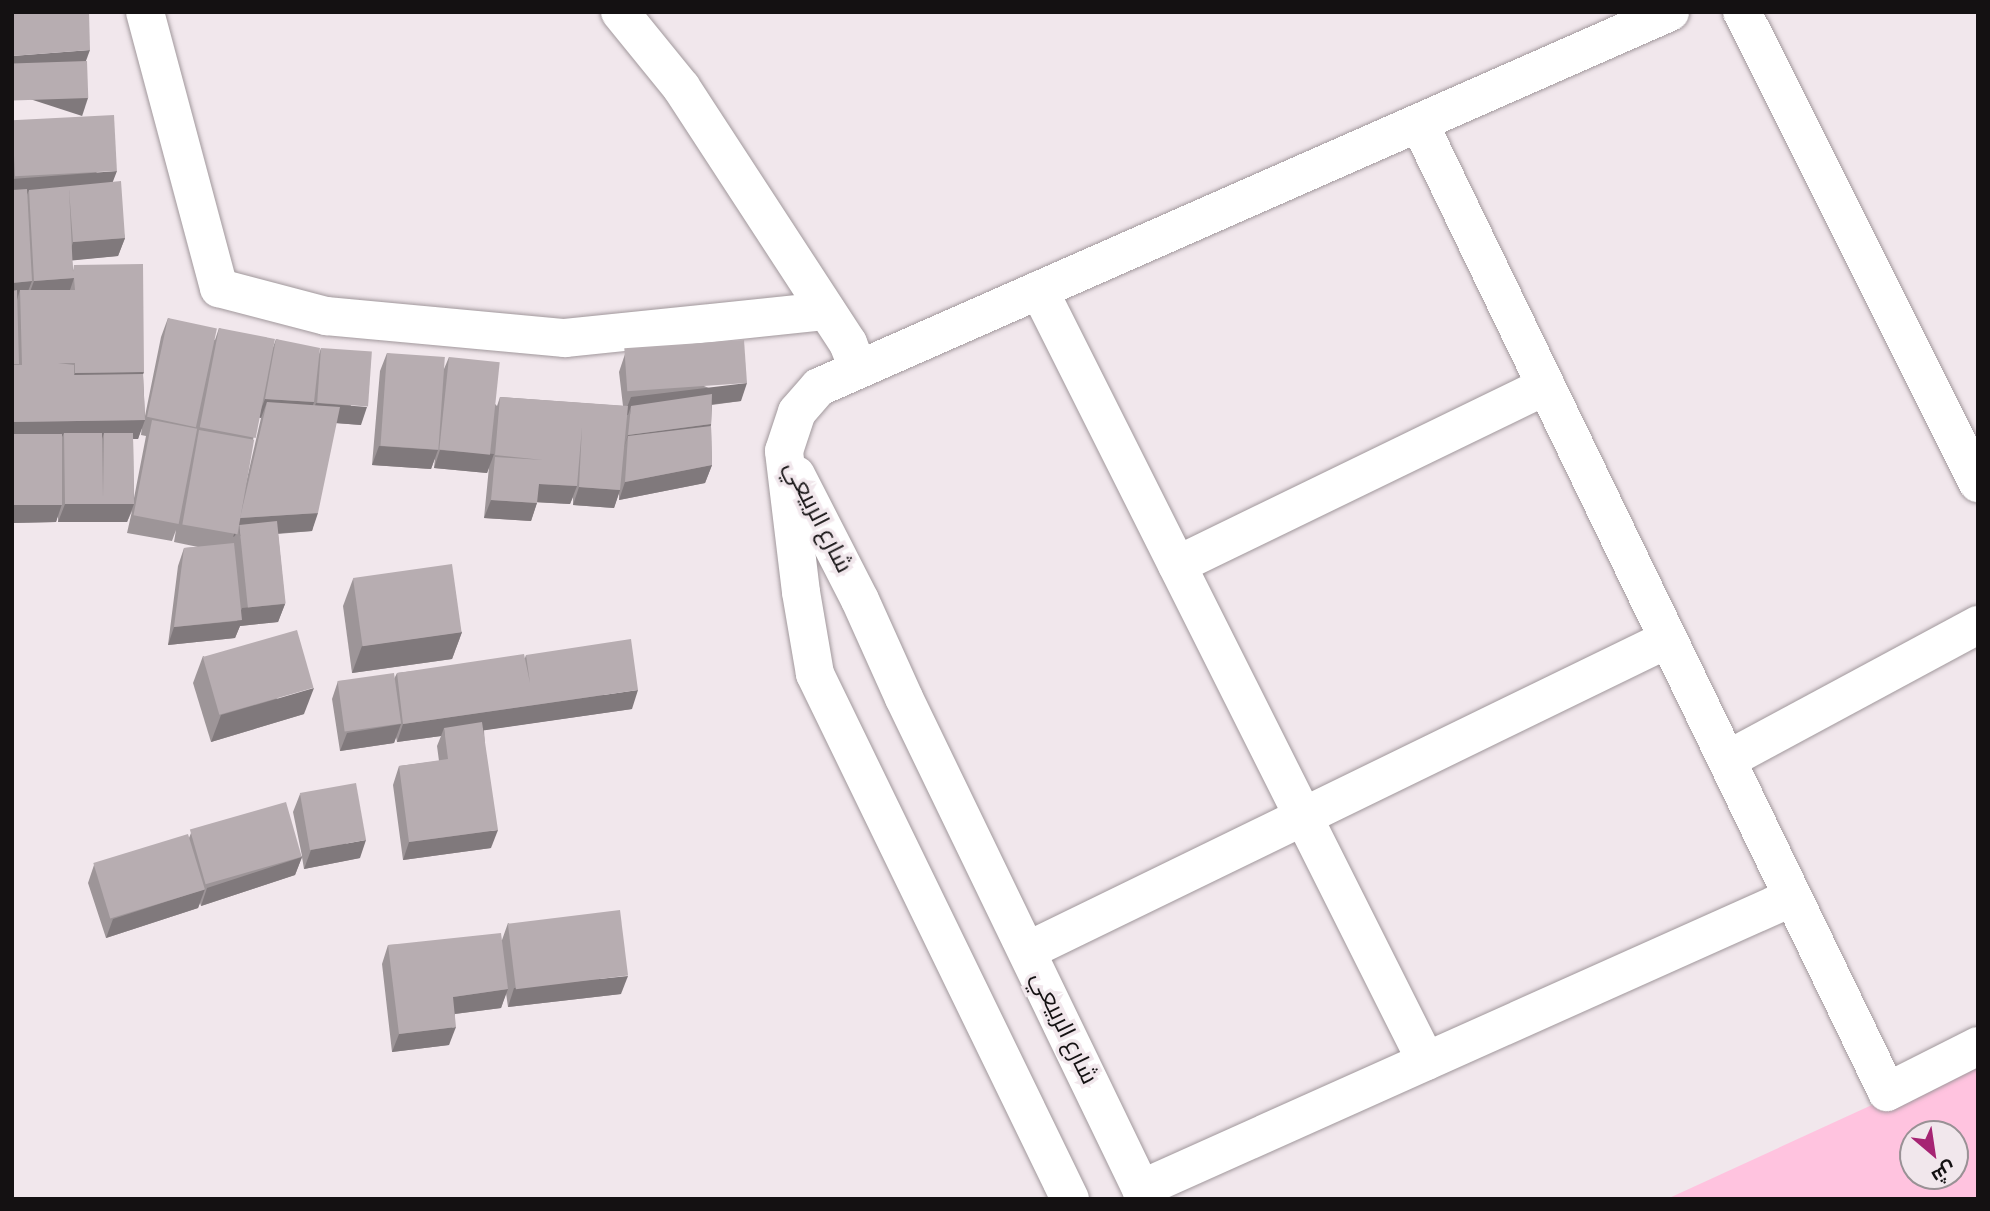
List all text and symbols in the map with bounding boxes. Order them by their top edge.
street label: شارع الربيعي [778,456,858,578]
street label: شارع الربيعي [1024,967,1104,1089]
north arrow [1899,1120,1969,1190]
text: ش [1926,1154,1961,1190]

